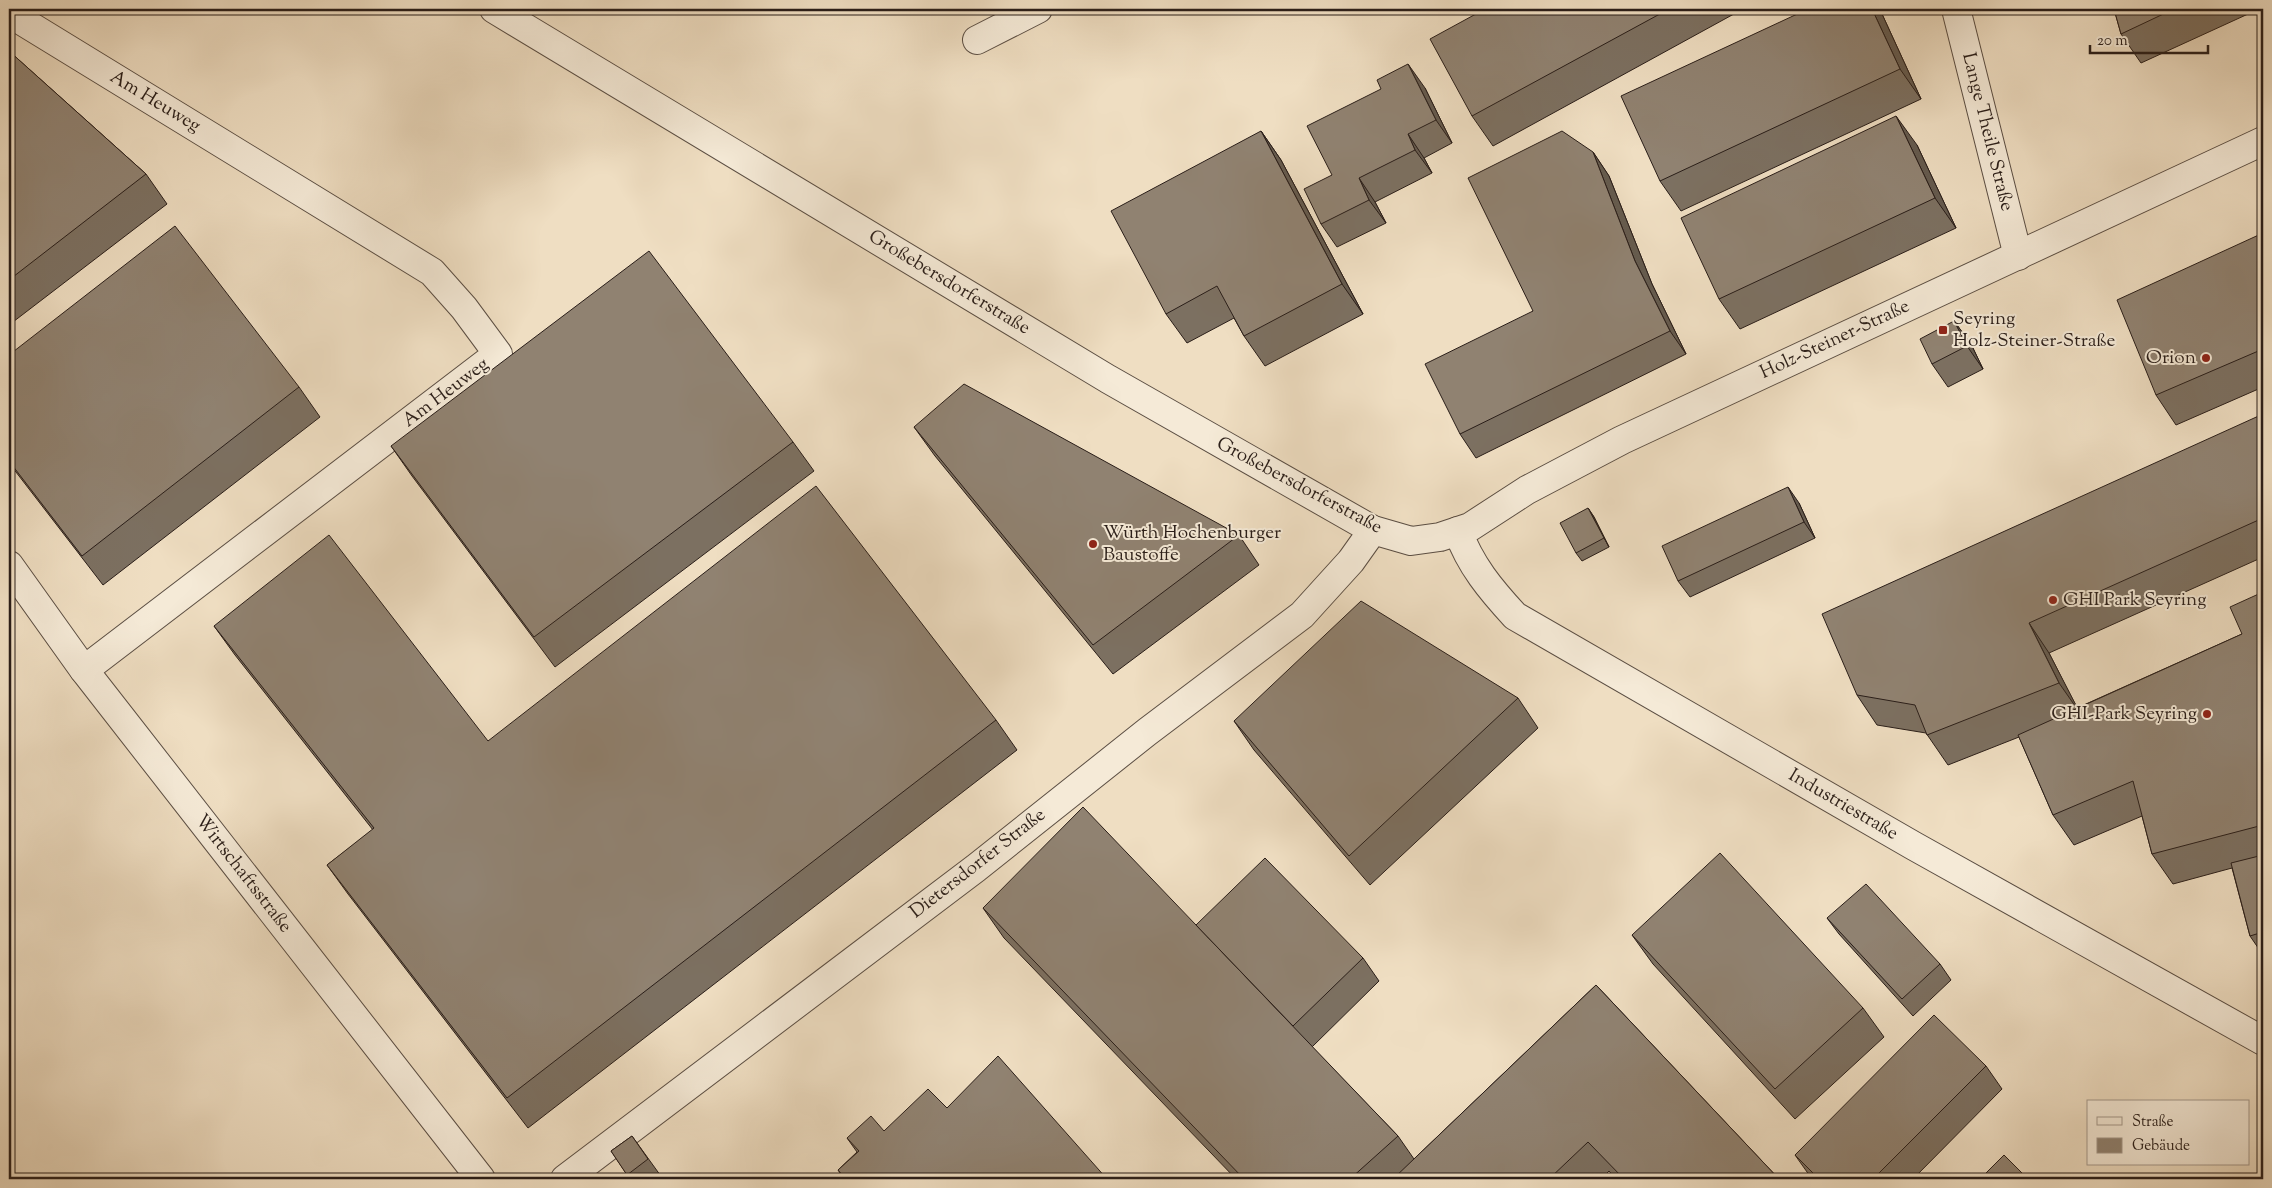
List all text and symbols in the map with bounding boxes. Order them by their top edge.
scale bar [2090,22,2207,54]
text: 20 m [2097,31,2128,52]
street label: Lange Theile Straße [1954,50,2020,214]
street label: Am Heuweg [104,64,206,140]
street label: Großebersdorferstraße [863,224,1035,342]
street label: Holz-Steiner-Straße [1756,293,1914,387]
place label: Seyring Holz-Steiner-Straße [1953,306,2116,355]
marker: Seyring Holz-Steiner-Straße [1937,324,1949,336]
place label: Orion [2146,345,2196,372]
street label: Am Heuweg [397,352,495,434]
marker: Orion [2200,352,2212,364]
street label: Großebersdorferstraße [1211,431,1387,541]
place label: Würth Hochenburger Baustoffe [1103,520,1281,569]
marker: Würth Hochenburger Baustoffe [1087,538,1099,550]
place label: GHI Park Seyring [2063,587,2206,614]
marker: GHI Park Seyring [2047,594,2059,606]
place label: GHI-Park Seyring [2051,701,2197,728]
marker: GHI-Park Seyring [2201,708,2213,720]
street label: Industriestraße [1783,763,1903,847]
street label: Dietersdorfer Straße [904,802,1052,926]
street label: Wirtschaftsstraße [188,809,298,939]
legend [2087,1100,2250,1166]
text: Straße [2132,1112,2174,1133]
text: Gebäude [2132,1136,2190,1157]

